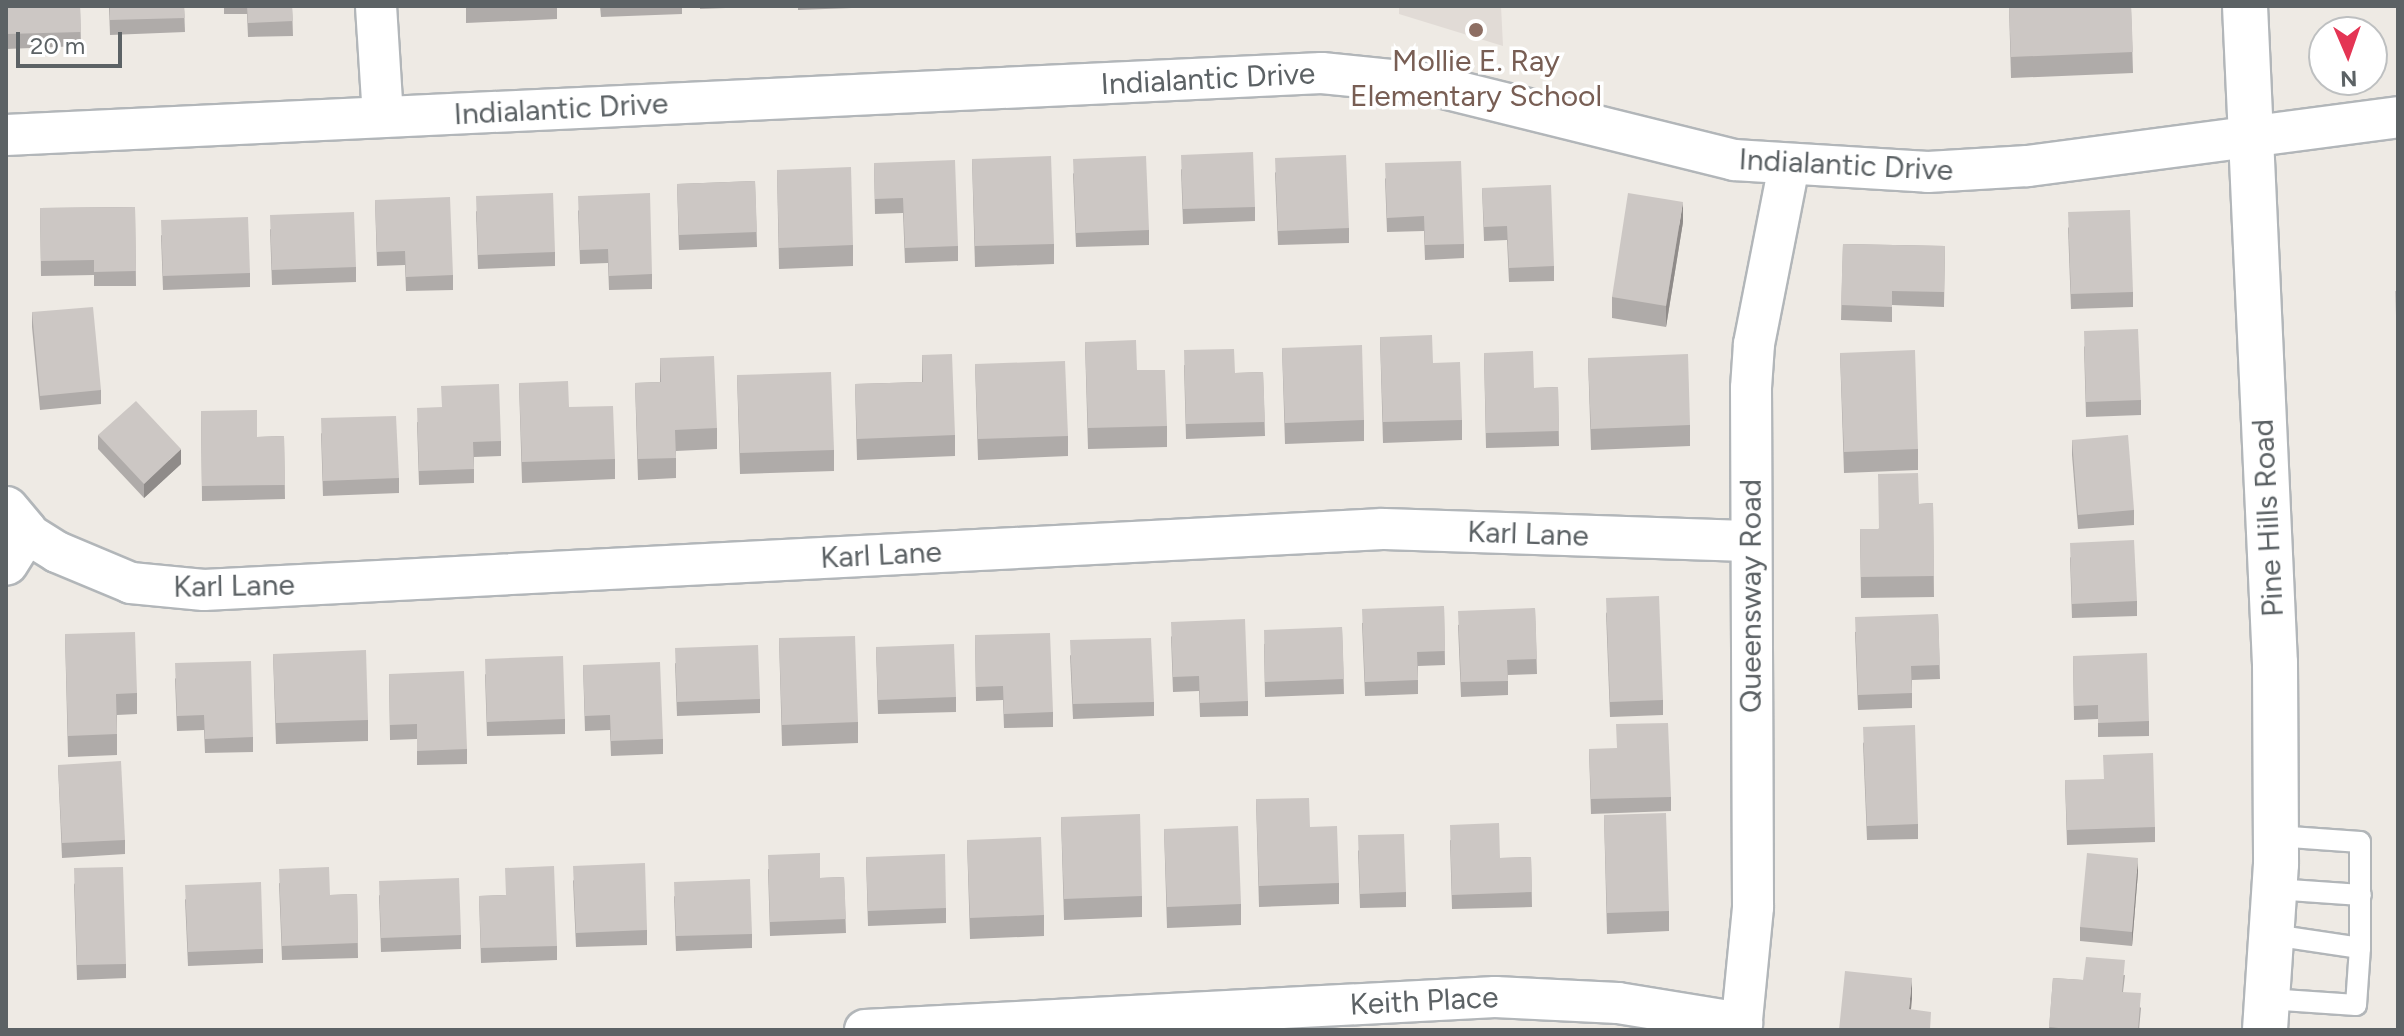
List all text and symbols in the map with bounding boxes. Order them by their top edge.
scale bar [20,16,126,66]
north arrow [2308,16,2388,96]
marker: Mollie E. Ray Elementary School [1467,21,1485,39]
text: 20 m [30,31,85,60]
place label: Mollie E. Ray Elementary School [1350,43,1602,114]
street label: Indialantic Drive [1100,55,1316,103]
text: N [2340,65,2358,92]
street label: Indialantic Drive [453,85,669,133]
street label: Indialantic Drive [1738,141,1954,189]
street label: Pine Hills Road [2245,418,2291,618]
street label: Queensway Road [1733,479,1769,713]
street label: Karl Lane [1467,514,1589,554]
street label: Karl Lane [819,534,943,576]
street label: Karl Lane [173,567,295,605]
street label: Keith Place [1349,979,1499,1023]

